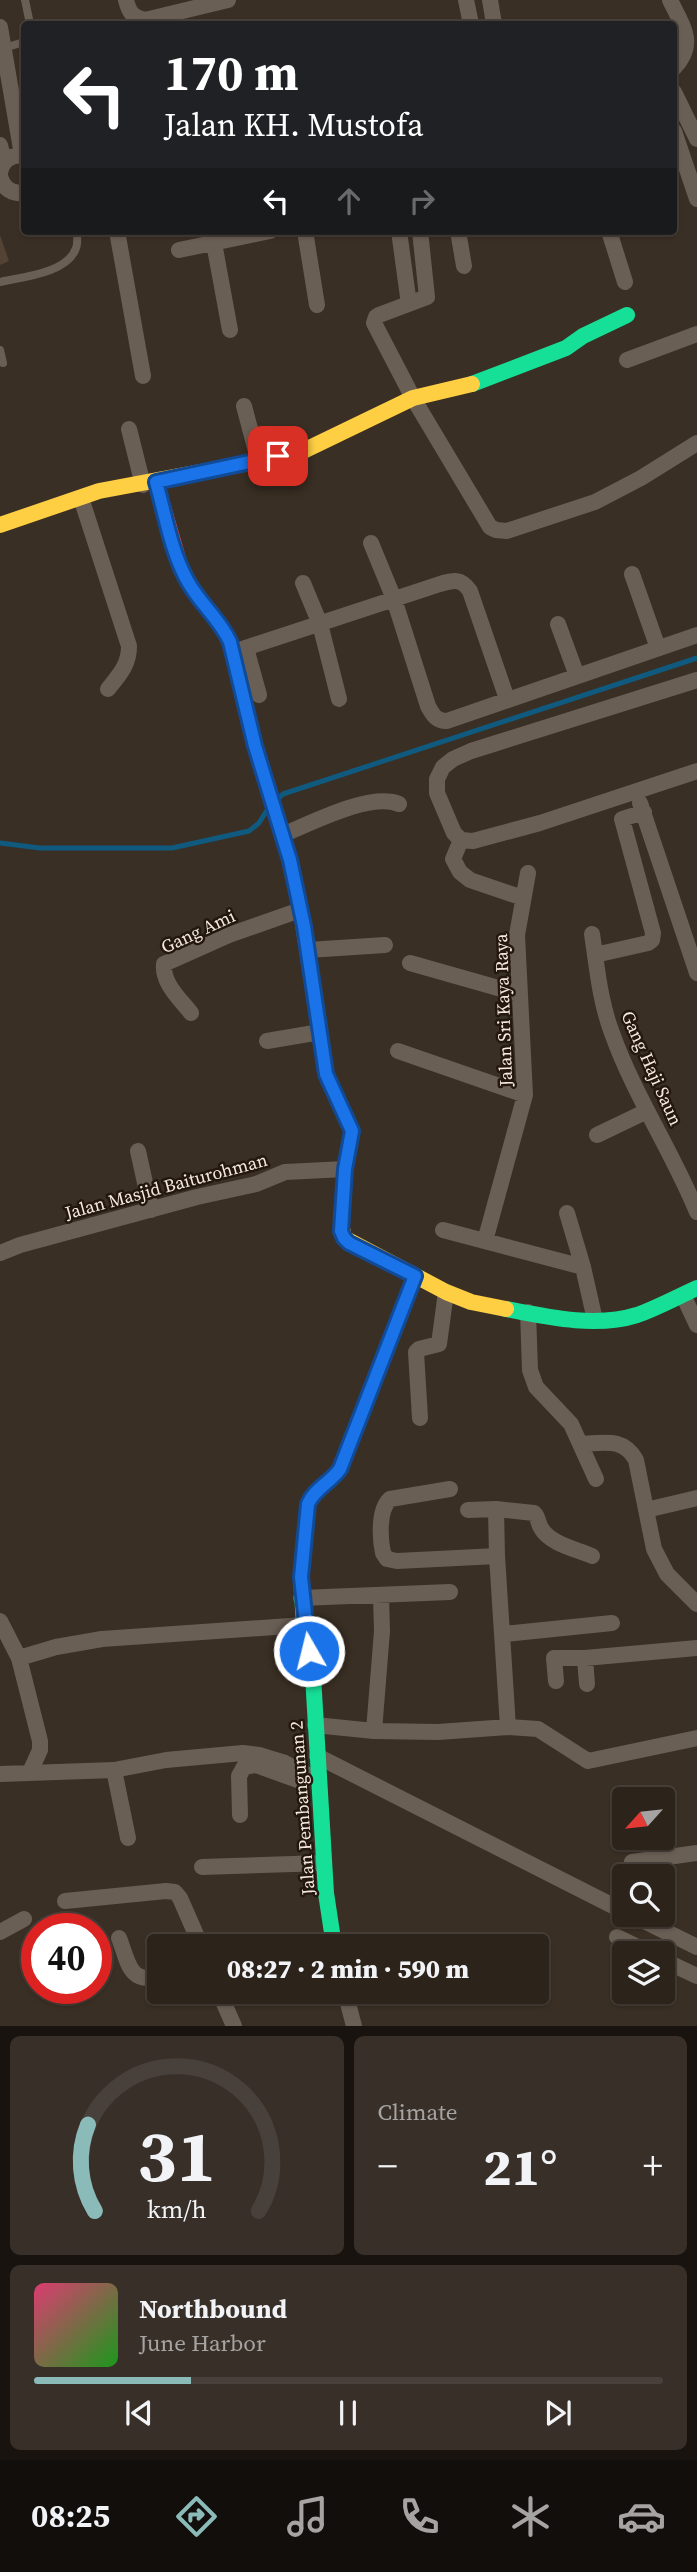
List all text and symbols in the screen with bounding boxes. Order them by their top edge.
text: 170 m [164,39,299,106]
icon: left [49,49,140,140]
text: Jalan KH. Mustofa [164,103,424,147]
icon: left [257,182,295,220]
icon: ahead [330,182,368,220]
icon: right [403,182,441,220]
pin [248,426,308,486]
icon: arrive [259,437,297,475]
street label: Gang Ami [157,903,239,959]
street label: Jalan Sri Kaya Raya [488,932,518,1088]
street label: Gang Haji Saun [616,1007,688,1129]
street label: Jalan Masjid Baiturohman [61,1147,270,1225]
position arrow [272,1614,346,1688]
street label: Jalan Pembangunan 2 [283,1720,321,1897]
north arrow [612,1787,676,1850]
map controls [612,1787,675,2004]
button: search [612,1864,675,1927]
speed limit sign: 40 [21,1913,112,2004]
button: layers [612,1941,675,2004]
text: 08:27 · 2 min · 590 m [227,1951,469,1987]
text: Climate [378,2096,457,2128]
text: 31 [137,2107,216,2206]
text: 21° [483,2131,557,2202]
text: − [378,2140,398,2192]
text: + [643,2140,663,2192]
text: km/h [147,2192,207,2226]
text: Northbound [139,2291,287,2327]
text: June Harbor [139,2327,266,2359]
icon: previous [120,2394,158,2432]
icon: pause [329,2394,367,2432]
icon: next [539,2394,577,2432]
icon: directions [172,2492,221,2541]
icon: music [283,2492,332,2541]
icon: phone [395,2492,444,2541]
icon: climate [506,2492,555,2541]
icon: car [617,2492,666,2541]
text: 08:25 [31,2494,110,2538]

